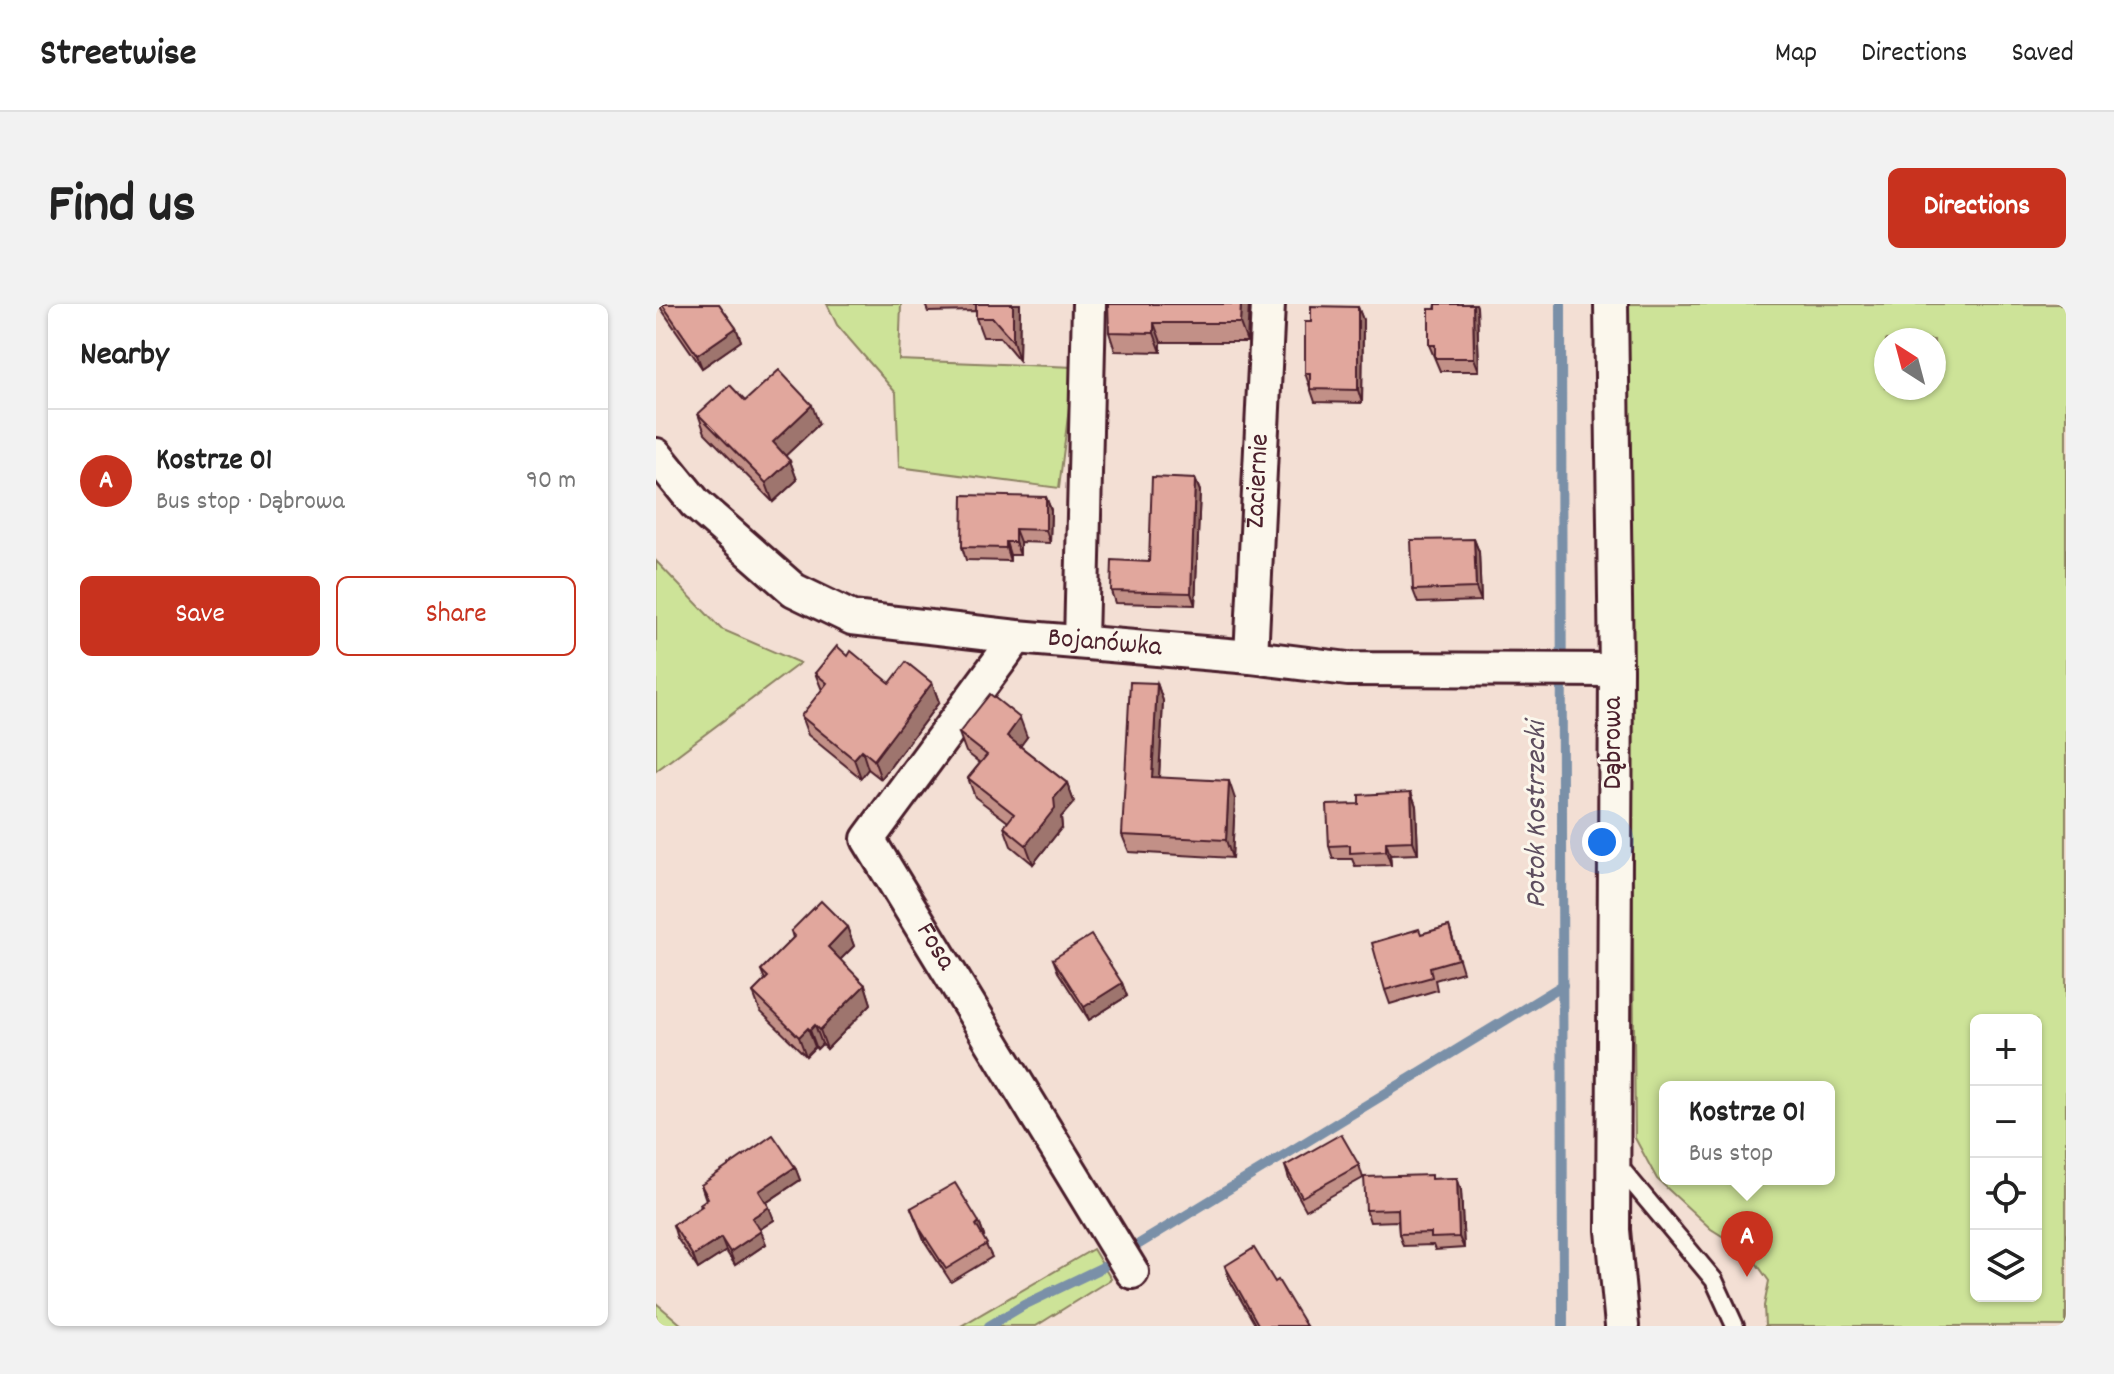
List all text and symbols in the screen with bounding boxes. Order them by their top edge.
text: Streetwise [40,28,197,83]
text: Map [1775,35,1817,75]
text: Directions [1861,35,1967,75]
text: Saved [2011,35,2074,75]
text: Find us [48,168,196,248]
button: Directions [1888,168,2066,248]
north arrow [1874,328,1946,400]
text: Nearby [80,332,169,381]
street label: Zaciernie [1237,433,1282,530]
text: Kostrze 01 [156,441,272,484]
text: A [99,463,113,500]
text: 90 m [526,463,576,500]
text: Bus stop · Dąbrowa [156,484,345,521]
button: Save [80,576,320,656]
button: Share [336,576,576,656]
street label: Bojanówka [1046,620,1164,669]
street label: Dąbrowa [1595,696,1635,790]
water label: Potok Kostrzecki [1517,717,1560,909]
your location [1582,822,1622,862]
street label: Fosa [904,916,965,980]
map controls [1970,1014,2042,1302]
button: + [1970,1014,2042,1086]
popup [1659,1081,1835,1185]
button: − [1970,1086,2042,1158]
text: Kostrze 01 [1689,1093,1805,1136]
text: Bus stop [1689,1136,1773,1173]
button: locate [1970,1158,2042,1230]
pin: A [1721,1211,1773,1277]
button: layers [1970,1230,2042,1302]

